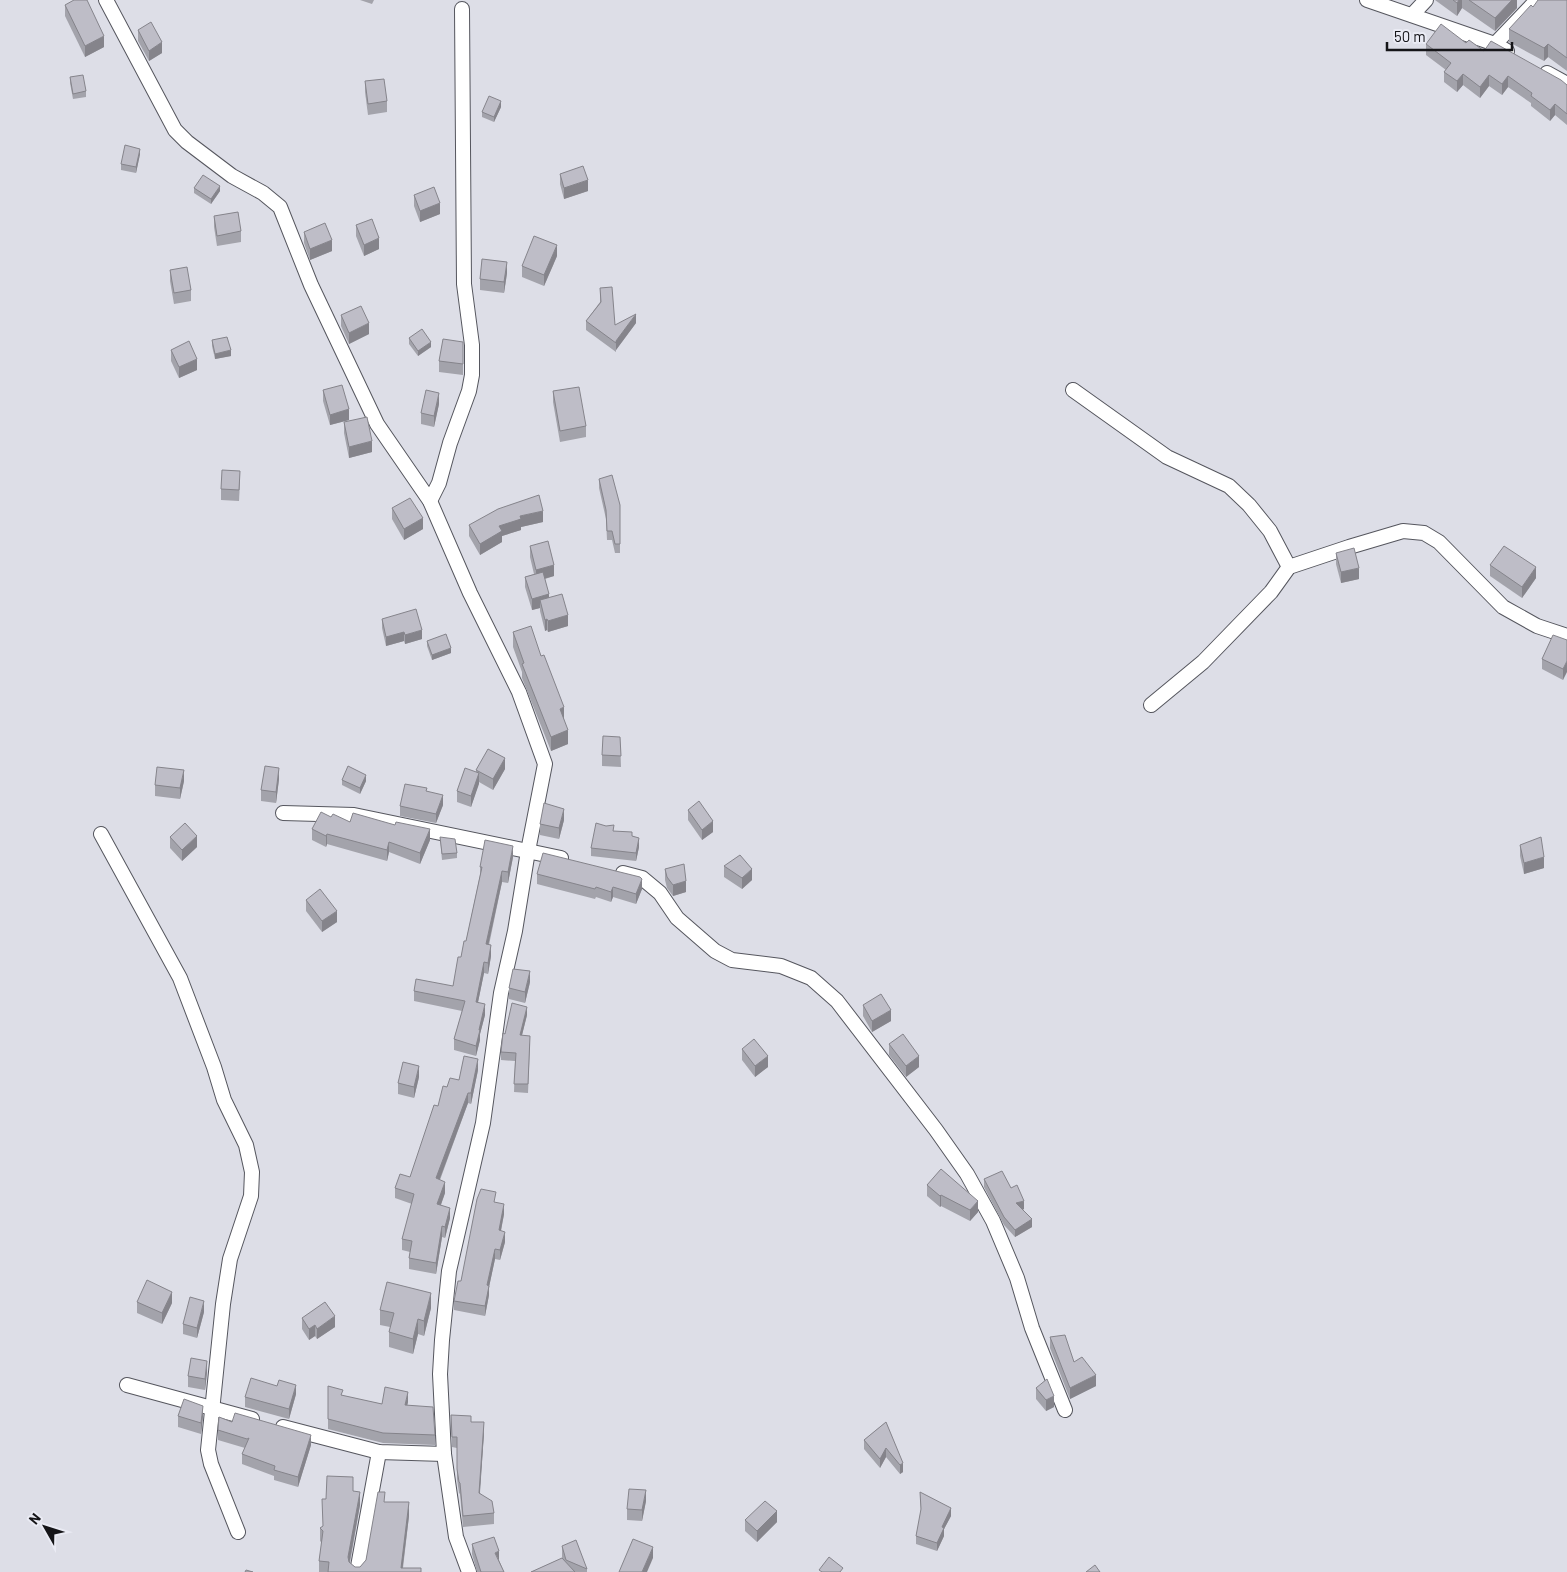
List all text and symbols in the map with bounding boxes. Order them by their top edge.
scale bar [1387,20,1512,52]
text: 50 m [1394,27,1426,45]
north arrow [20,1502,70,1552]
text: N [25,1510,44,1527]

